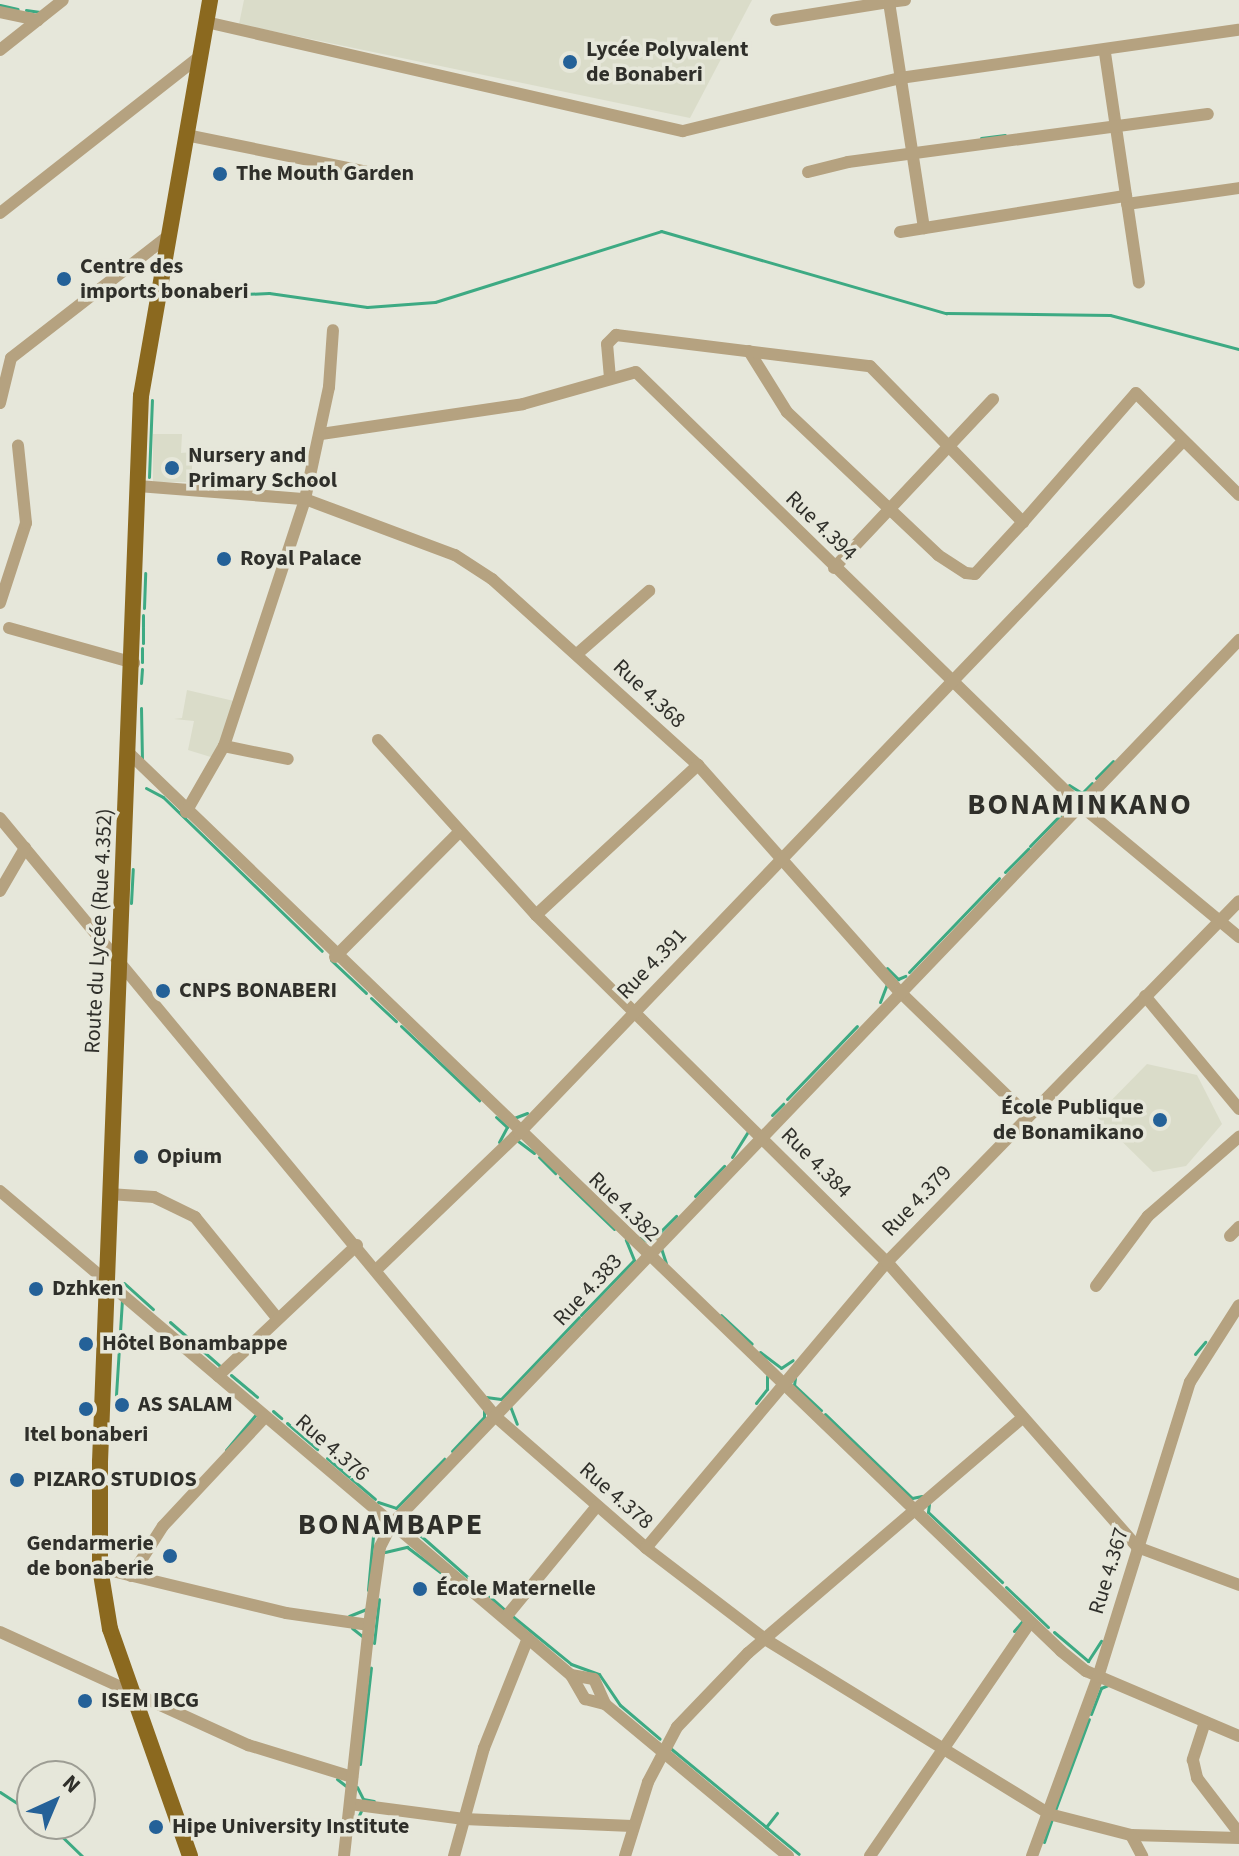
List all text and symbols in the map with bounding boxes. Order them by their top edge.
place label: Lycée Polyvalent de Bonaberi [586,36,748,88]
marker: Lycée Polyvalent de Bonaberi [561,53,579,71]
place label: The Mouth Garden [236,161,414,187]
marker: The Mouth Garden [211,165,229,183]
place label: Centre des imports bonaberi [80,253,249,304]
marker: Centre des imports bonaberi [55,270,73,288]
place label: Nursery and Primary School [188,442,337,494]
marker: Nursery and Primary School [163,459,181,477]
street label: Rue 4.394 [780,486,862,566]
place label: Royal Palace [240,546,362,572]
marker: Royal Palace [215,550,233,568]
street label: Rue 4.368 [607,654,691,734]
district label: BONAMINKANO [967,787,1193,823]
street label: Route du Lycée (Rue 4.352) [79,808,119,1054]
street label: Rue 4.391 [612,923,692,1005]
place label: CNPS BONABERI [179,978,337,1004]
marker: CNPS BONABERI [154,982,172,1000]
place label: École Publique de Bonamikano [993,1094,1144,1146]
marker: École Publique de Bonamikano [1151,1111,1169,1129]
street label: Rue 4.384 [775,1122,857,1204]
place label: Opium [157,1144,222,1170]
marker: Opium [132,1148,150,1166]
street label: Rue 4.379 [877,1160,957,1242]
street label: Rue 4.382 [583,1167,665,1247]
street label: Rue 4.383 [548,1248,628,1332]
place label: Dzhken [52,1276,124,1302]
marker: Dzhken [27,1280,45,1298]
place label: Hôtel Bonambappe [102,1331,288,1357]
marker: Hôtel Bonambappe [77,1335,95,1353]
place label: AS SALAM [138,1392,233,1418]
marker: AS SALAM [113,1396,131,1414]
marker: Itel bonaberi [77,1400,95,1418]
street label: Rue 4.376 [290,1409,374,1487]
place label: Itel bonaberi [24,1422,148,1448]
street label: Rue 4.378 [574,1457,658,1535]
place label: PIZARO STUDIOS [33,1467,197,1493]
marker: PIZARO STUDIOS [8,1471,26,1489]
district label: BONAMBAPE [298,1507,484,1543]
street label: Rue 4.367 [1083,1525,1135,1617]
place label: Gendarmerie de bonaberie [26,1530,154,1582]
marker: Gendarmerie de bonaberie [161,1547,179,1565]
place label: École Maternelle [436,1576,596,1602]
marker: École Maternelle [411,1580,429,1598]
place label: ISEM IBCG [101,1688,199,1714]
marker: ISEM IBCG [76,1692,94,1710]
north arrow [16,1760,96,1840]
text: N [55,1768,88,1801]
place label: Hipe University Institute [172,1814,409,1840]
marker: Hipe University Institute [147,1818,165,1836]

